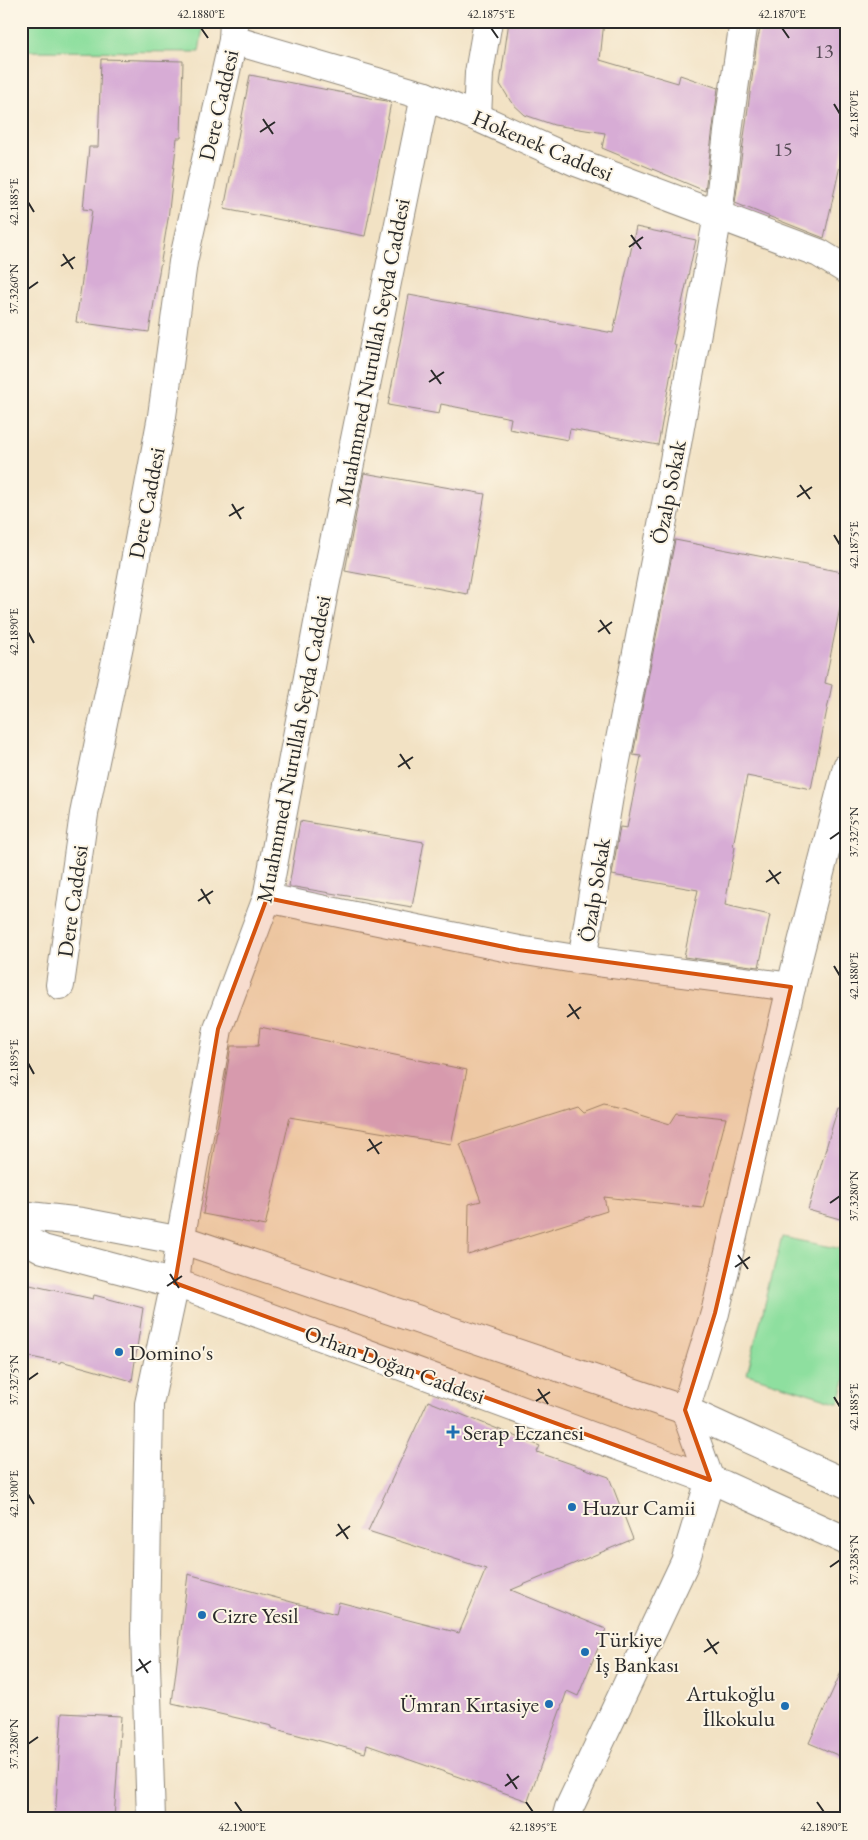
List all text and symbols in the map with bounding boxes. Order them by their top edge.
text: 42.1880°E [177,6,225,22]
text: 42.1875°E [467,6,515,22]
text: 42.1870°E [758,6,806,22]
house number: 13 [814,38,834,64]
street label: Dere Caddesi [192,47,245,164]
text: 42.1870°E [846,90,862,138]
street label: Hokenek Caddesi [468,103,617,188]
house number: 15 [773,136,793,162]
text: 42.1885°E [6,178,22,226]
street label: Muahmmed Nurullah Seyda Caddesi [328,196,417,508]
text: 37.3260°N [6,263,22,314]
street label: Özalp Sokak [644,437,693,546]
street label: Dere Caddesi [121,445,172,561]
text: 42.1875°E [846,521,862,569]
street label: Muahmmed Nurullah Seyda Caddesi [249,593,338,905]
text: 42.1890°E [6,608,22,656]
text: 37.3275°N [846,806,862,857]
street label: Özalp Sokak [572,835,617,944]
street label: Dere Caddesi [50,843,95,959]
text: 42.1880°E [846,952,862,1000]
text: 42.1895°E [6,1039,22,1087]
text: 37.3280°N [846,1170,862,1221]
street label: Orhan Doğan Caddesi [301,1318,489,1411]
place label: Domino's [129,1338,213,1367]
marker: Domino's [113,1346,125,1358]
text: 37.3275°N [6,1354,22,1405]
text: 42.1885°E [846,1383,862,1431]
place label: Serap Eczanesi [463,1418,584,1447]
marker: Serap Eczanesi [447,1426,459,1438]
text: 42.1900°E [6,1470,22,1518]
place label: Huzur Camii [582,1493,695,1522]
marker: Huzur Camii [566,1501,578,1513]
text: 37.3285°N [846,1534,862,1585]
place label: Cizre Yesil [212,1601,299,1630]
marker: Cizre Yesil [196,1609,208,1621]
place label: Türkiye İş Bankası [595,1625,679,1679]
marker: Türkiye İş Bankası [579,1646,591,1658]
place label: Artukoğlu İlkokulu [685,1679,775,1733]
place label: Ümran Kırtasiye [400,1690,539,1719]
marker: Ümran Kırtasiye [543,1698,555,1710]
marker: Artukoğlu İlkokulu [779,1700,791,1712]
text: 37.3280°N [6,1718,22,1769]
text: 42.1900°E [218,1819,266,1835]
text: 42.1895°E [509,1819,557,1835]
text: 42.1890°E [800,1819,848,1835]

